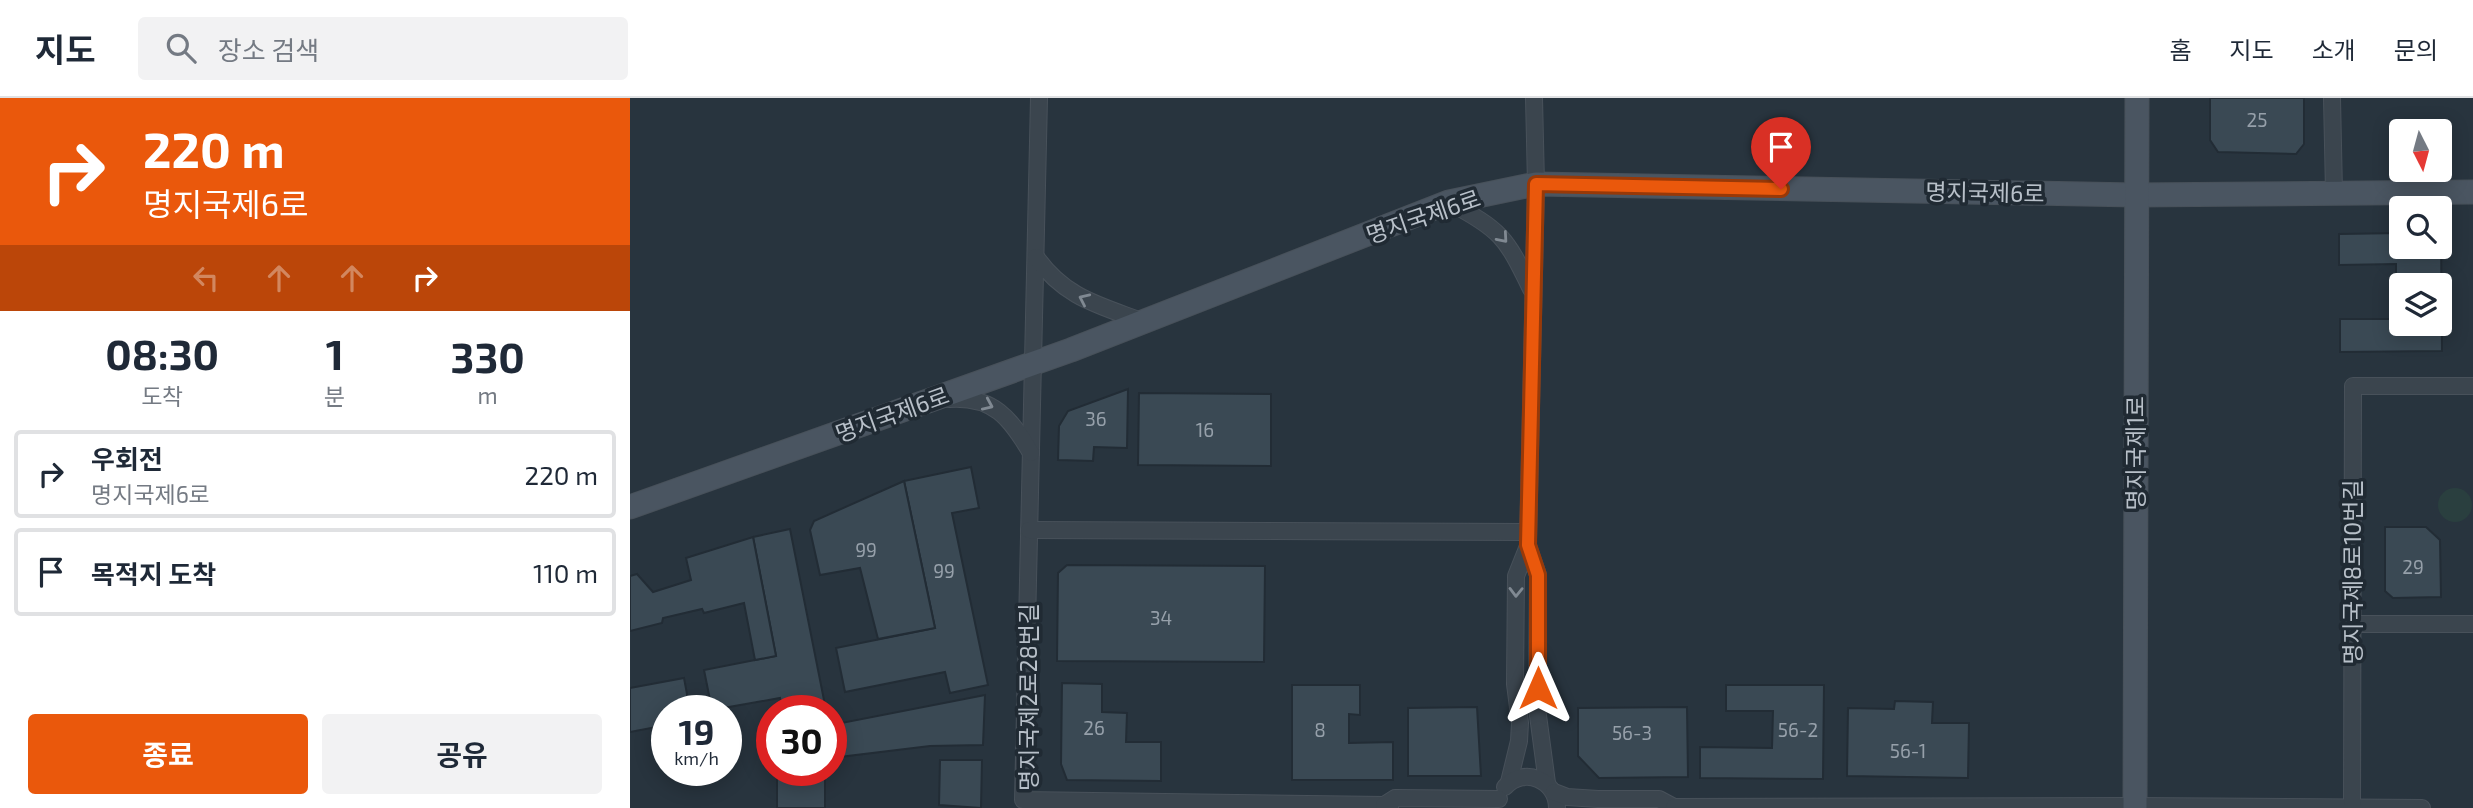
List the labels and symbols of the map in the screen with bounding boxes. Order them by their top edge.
house number: 25 [2247,108,2267,131]
pin [1751,117,1811,189]
north arrow [2389,119,2452,182]
street label: 명지국제6로 [1925,177,2045,207]
street label: 명지국제6로 [1362,183,1484,249]
one-way arrow [1495,230,1507,243]
one-way arrow [1079,293,1091,307]
street label: 명지국제6로 [831,380,953,448]
street label: 명지국제1로 [2121,396,2149,510]
one-way arrow [981,397,993,411]
house number: 36 [1085,407,1107,430]
house number: 16 [1196,418,1214,441]
street label: 명지국제8로10번길 [2338,479,2366,665]
house number: 99 [855,538,877,561]
house number: 29 [2402,555,2424,578]
house number: 99 [933,559,955,582]
one-way arrow [1508,587,1524,598]
street label: 명지국제2로28번길 [1014,603,1042,791]
house number: 34 [1150,606,1172,629]
position arrow [1501,651,1575,725]
speed limit sign: 30 [756,695,847,786]
house number: 26 [1083,716,1105,739]
house number: 8 [1314,718,1326,741]
house number: 56-2 [1778,718,1818,741]
house number: 56-3 [1612,721,1652,744]
house number: 56-1 [1890,739,1926,762]

